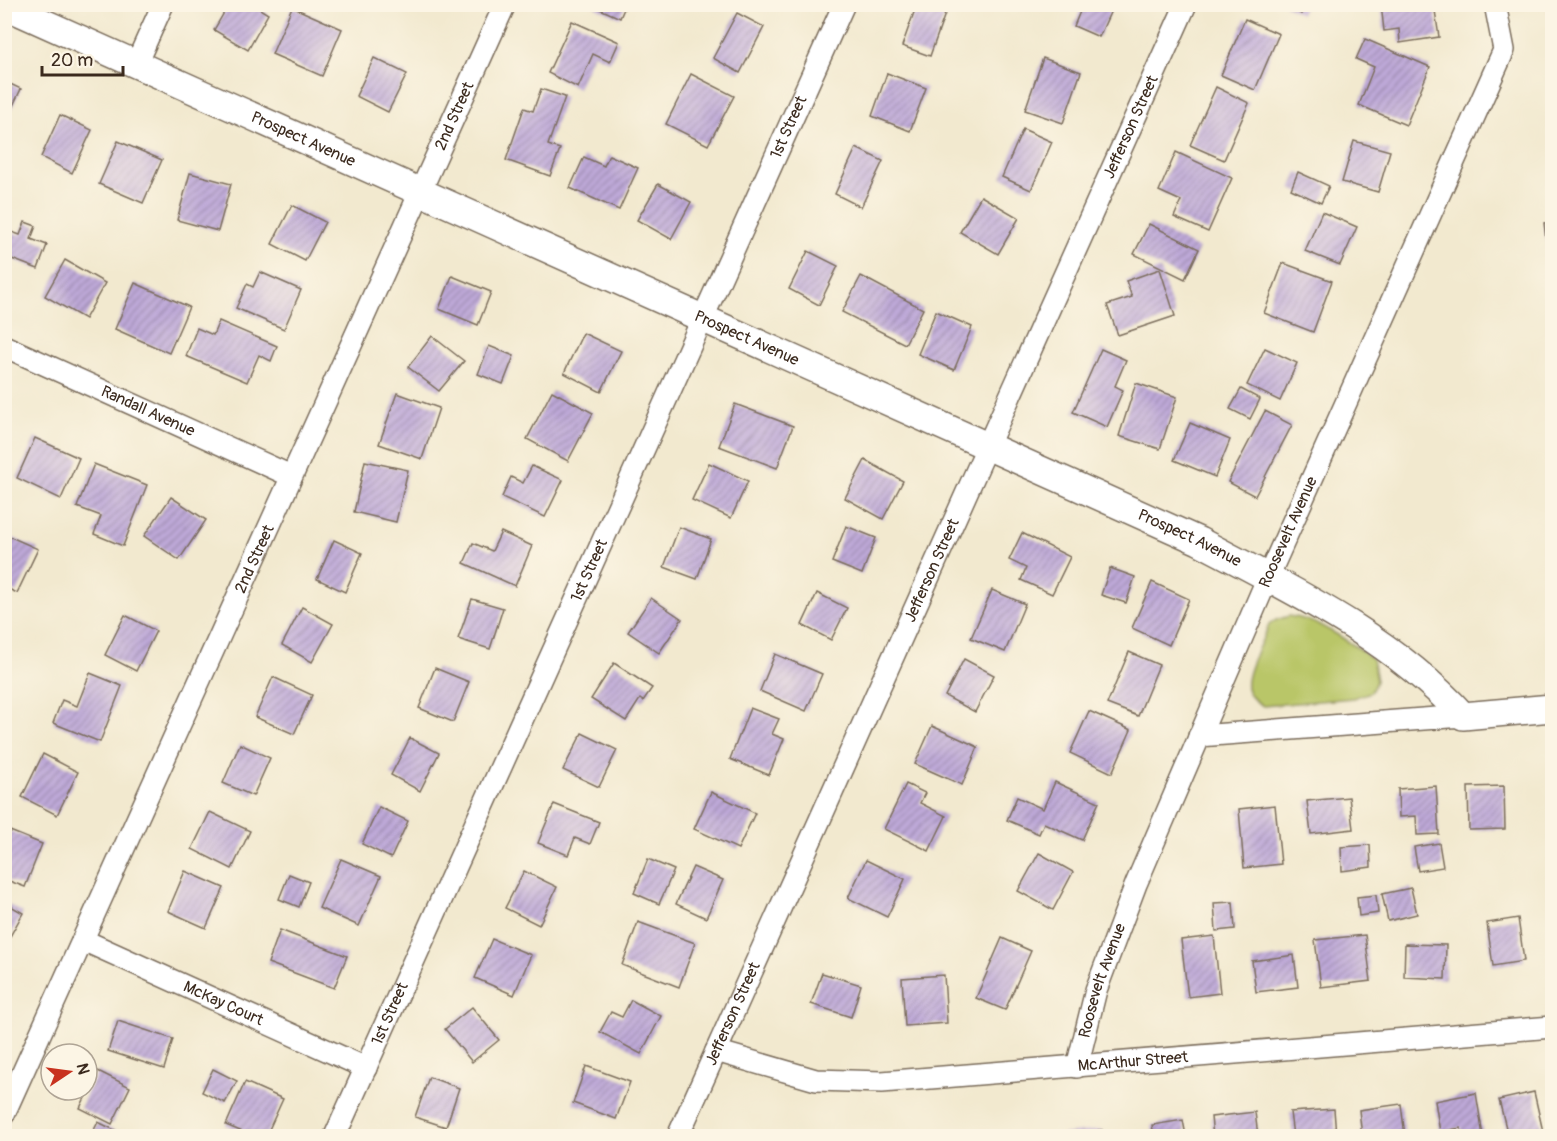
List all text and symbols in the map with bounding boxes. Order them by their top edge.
scale bar [42,39,123,77]
text: 20 m [51,49,93,72]
street label: Jefferson Street [1099,72,1163,182]
street label: 2nd Street [430,78,479,153]
street label: 1st Street [766,92,812,162]
street label: Prospect Avenue [248,107,359,171]
street label: Prospect Avenue [691,306,802,370]
street label: Randall Avenue [98,381,198,441]
street label: Roosevelt Avenue [1255,473,1322,591]
street label: Prospect Avenue [1135,505,1245,571]
street label: Jefferson Street [900,515,964,625]
street label: 2nd Street [230,521,279,596]
street label: 1st Street [566,535,612,605]
street label: Roosevelt Avenue [1075,920,1130,1040]
street label: Jefferson Street [701,958,765,1069]
street label: McKay Court [180,977,267,1030]
street label: 1st Street [367,979,413,1048]
north arrow [39,1042,99,1102]
street label: McArthur Street [1077,1047,1189,1076]
text: N [72,1061,94,1077]

